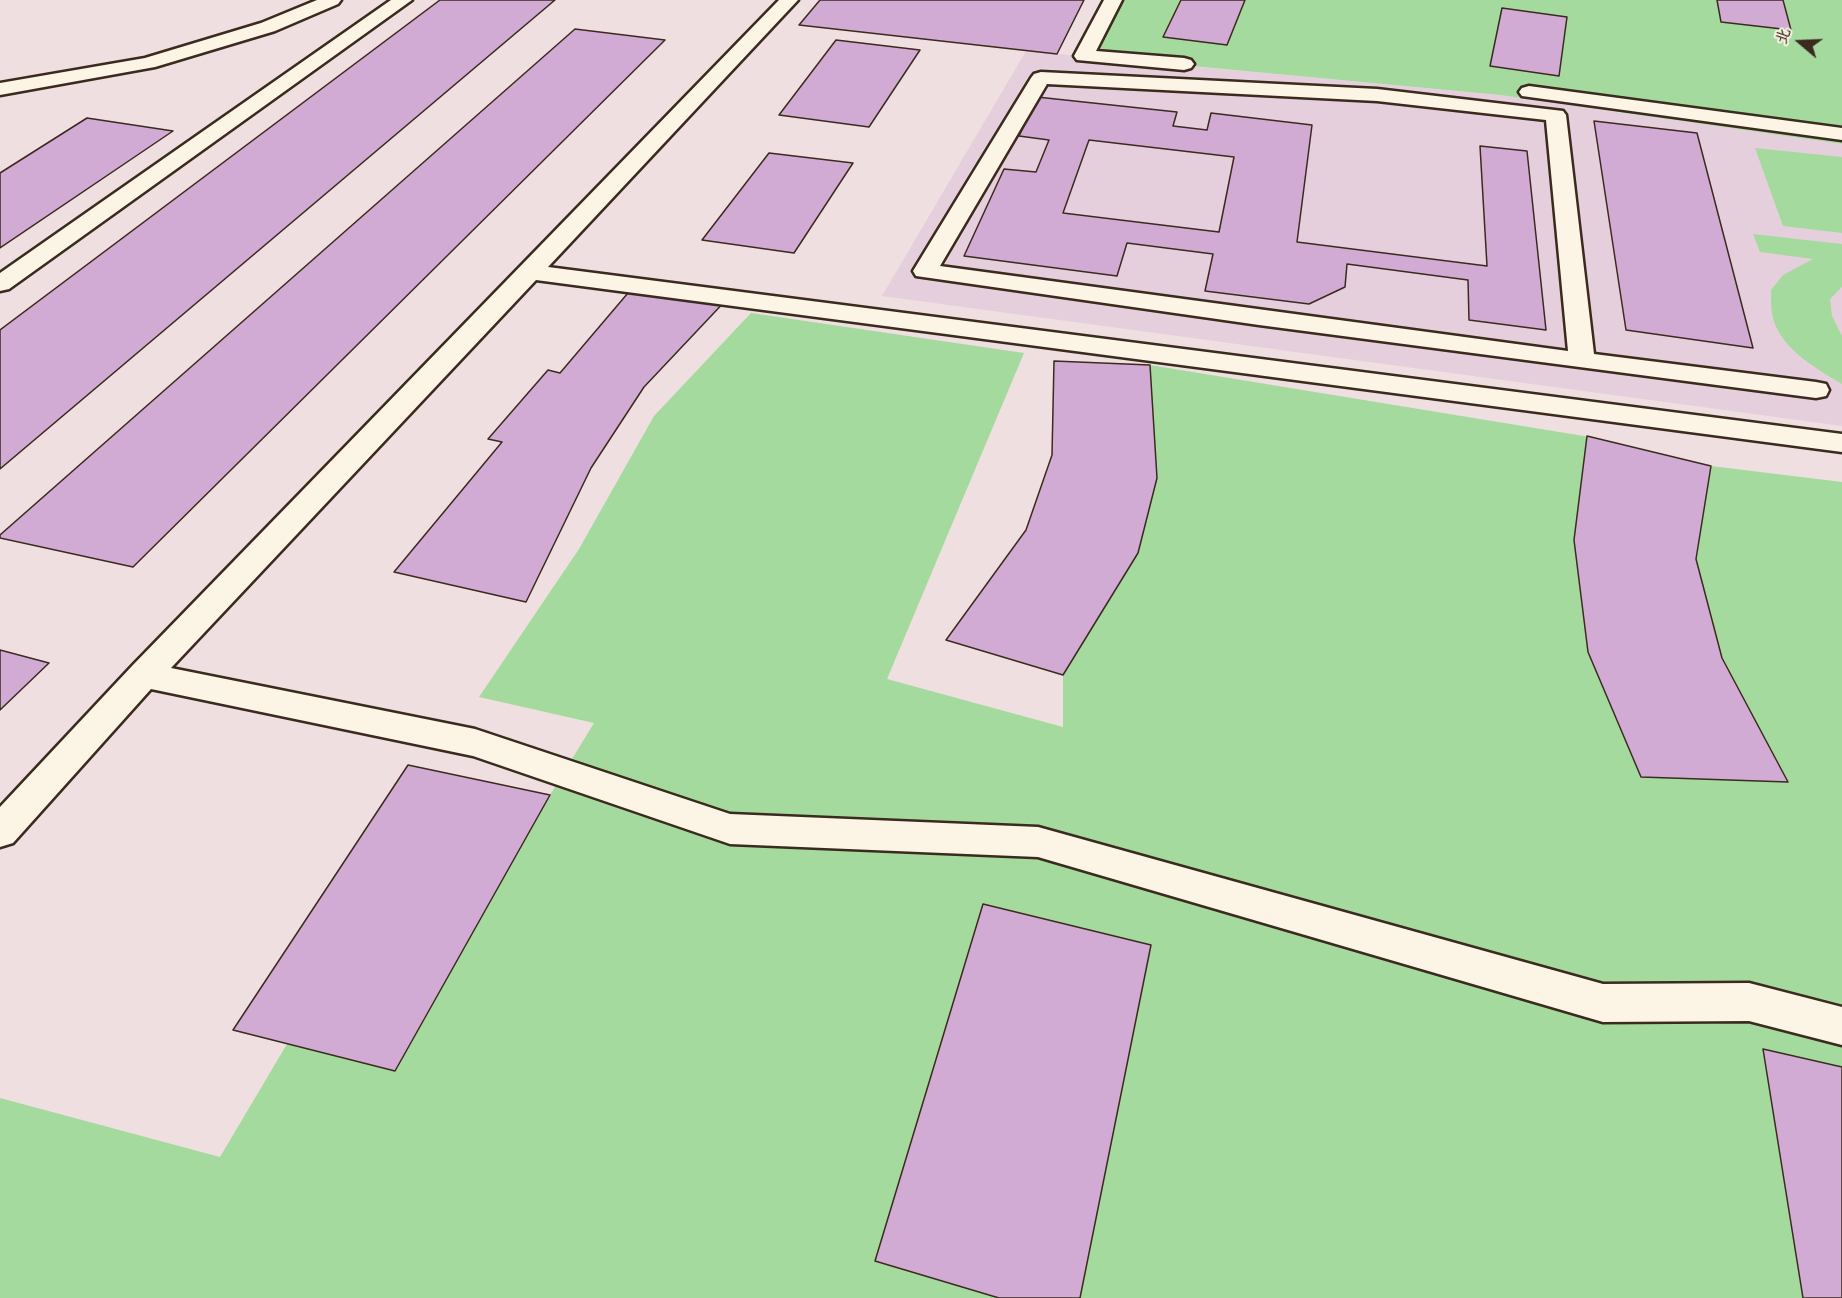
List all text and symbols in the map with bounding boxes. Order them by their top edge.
north arrow [1770,12,1830,72]
text: 北 [1771,25,1794,47]

